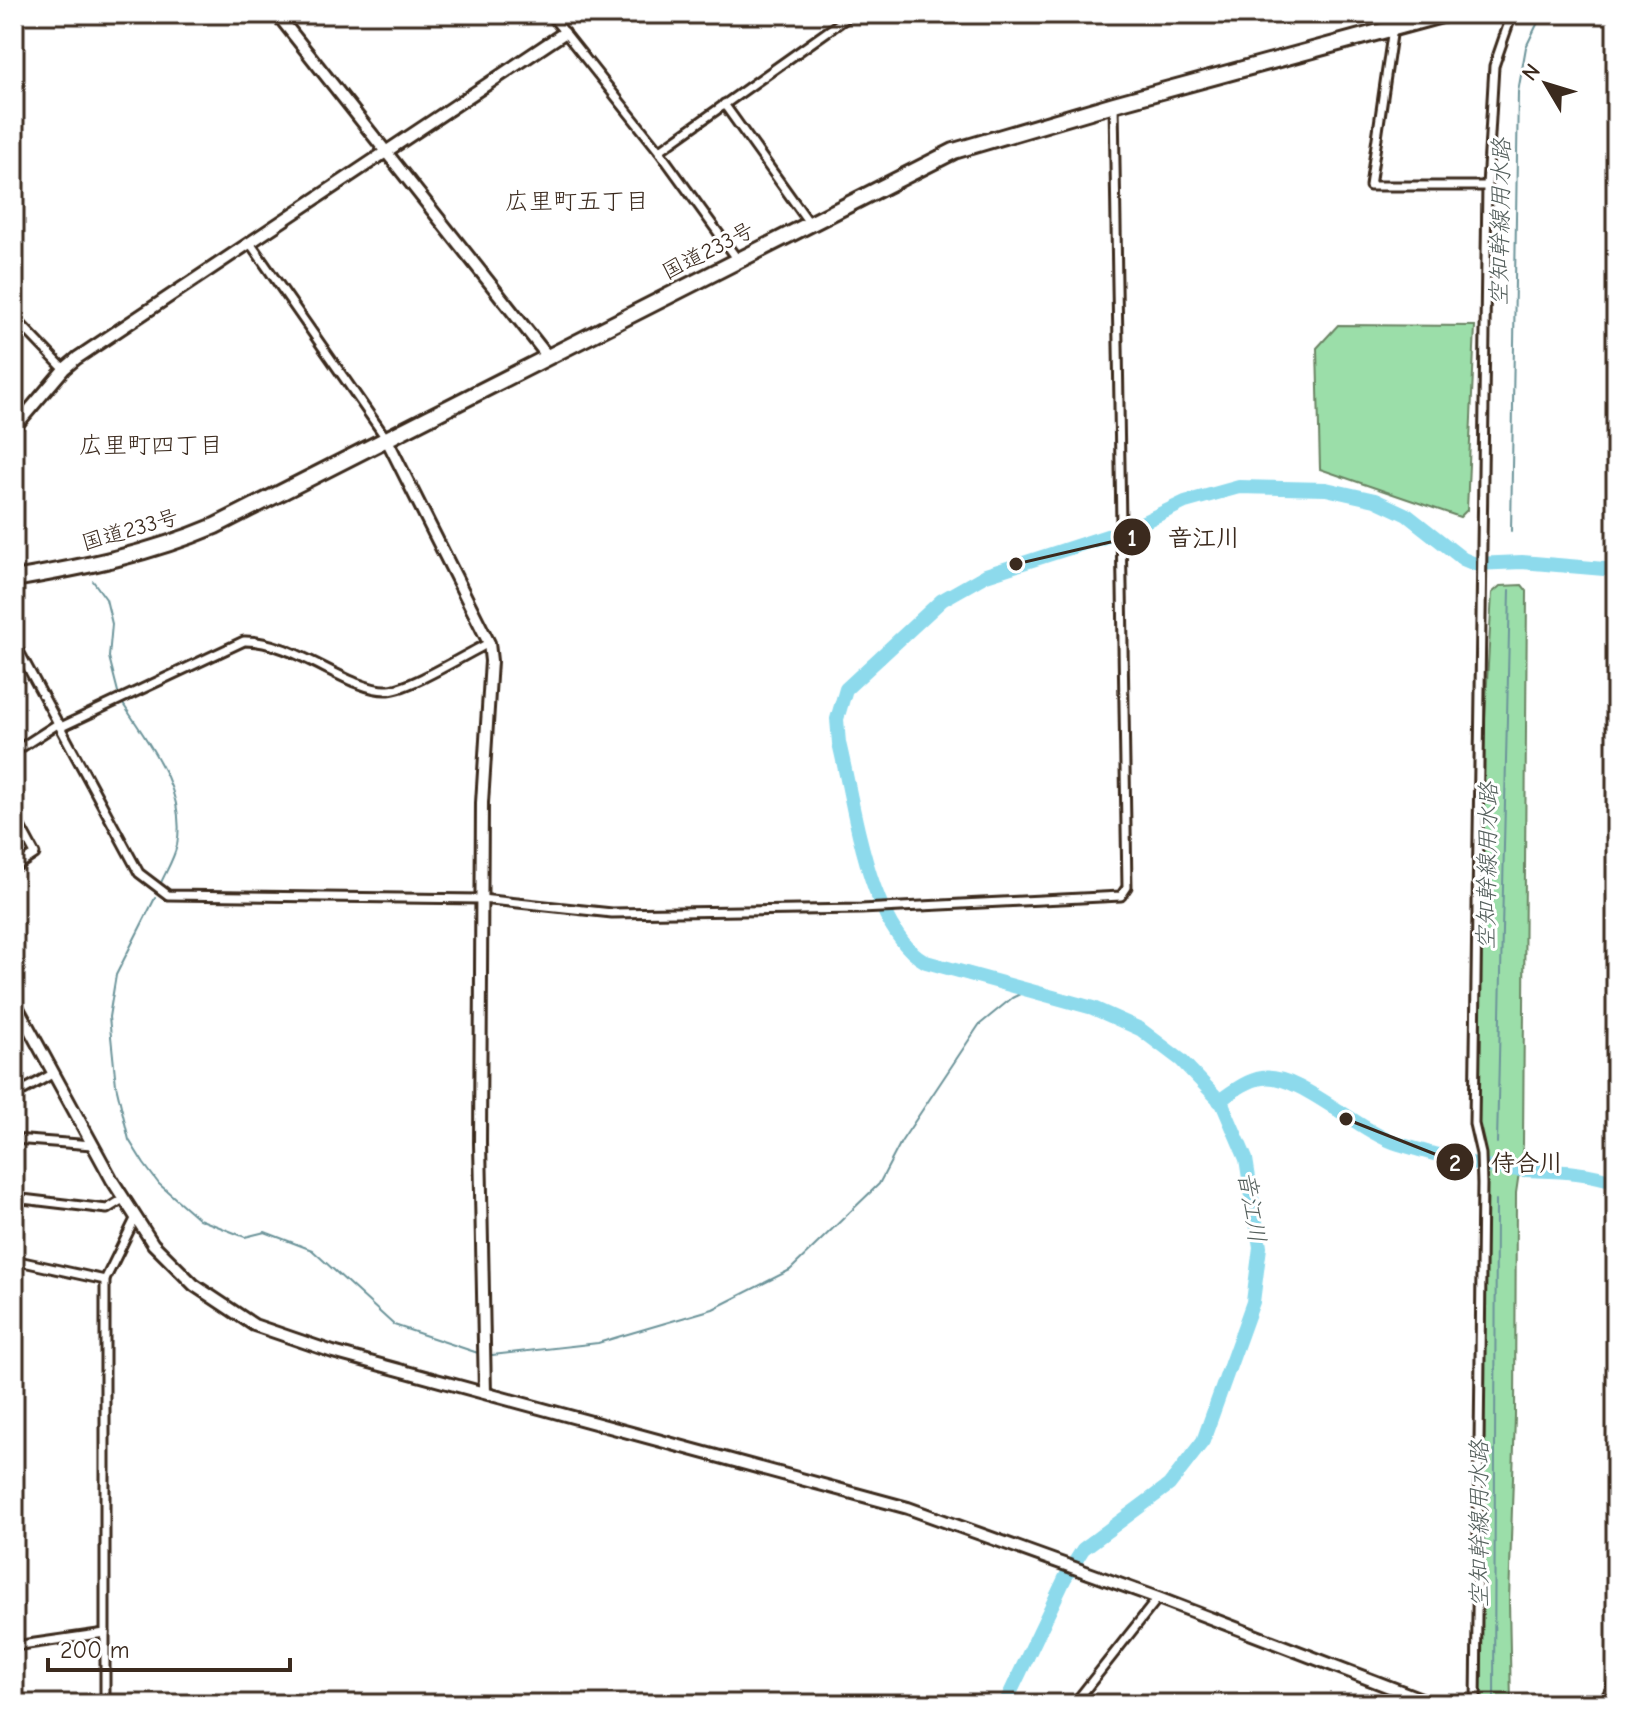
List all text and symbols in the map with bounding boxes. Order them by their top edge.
north arrow [1506,44,1586,124]
text: N [1516,59,1546,86]
water label: 空知幹線用水路 [1485,136,1515,306]
district label: 広里町五丁目 [505,187,649,215]
street label: 国道233号 [658,217,758,285]
district label: 広里町四丁目 [79,431,223,459]
street label: 国道233号 [78,504,182,556]
callout: 音江川 [1112,513,1256,561]
text: 1 [1127,524,1137,552]
text: 音江川 [1168,524,1240,552]
water label: 空知幹線用水路 [1472,780,1502,950]
callout: 侍合川 [1435,1138,1579,1186]
text: 2 [1449,1149,1461,1177]
text: 侍合川 [1491,1149,1563,1177]
water label: 音江川 [1233,1169,1271,1245]
water label: 空知幹線用水路 [1465,1438,1493,1608]
scale bar [48,1622,290,1672]
text: 200 m [60,1636,130,1664]

